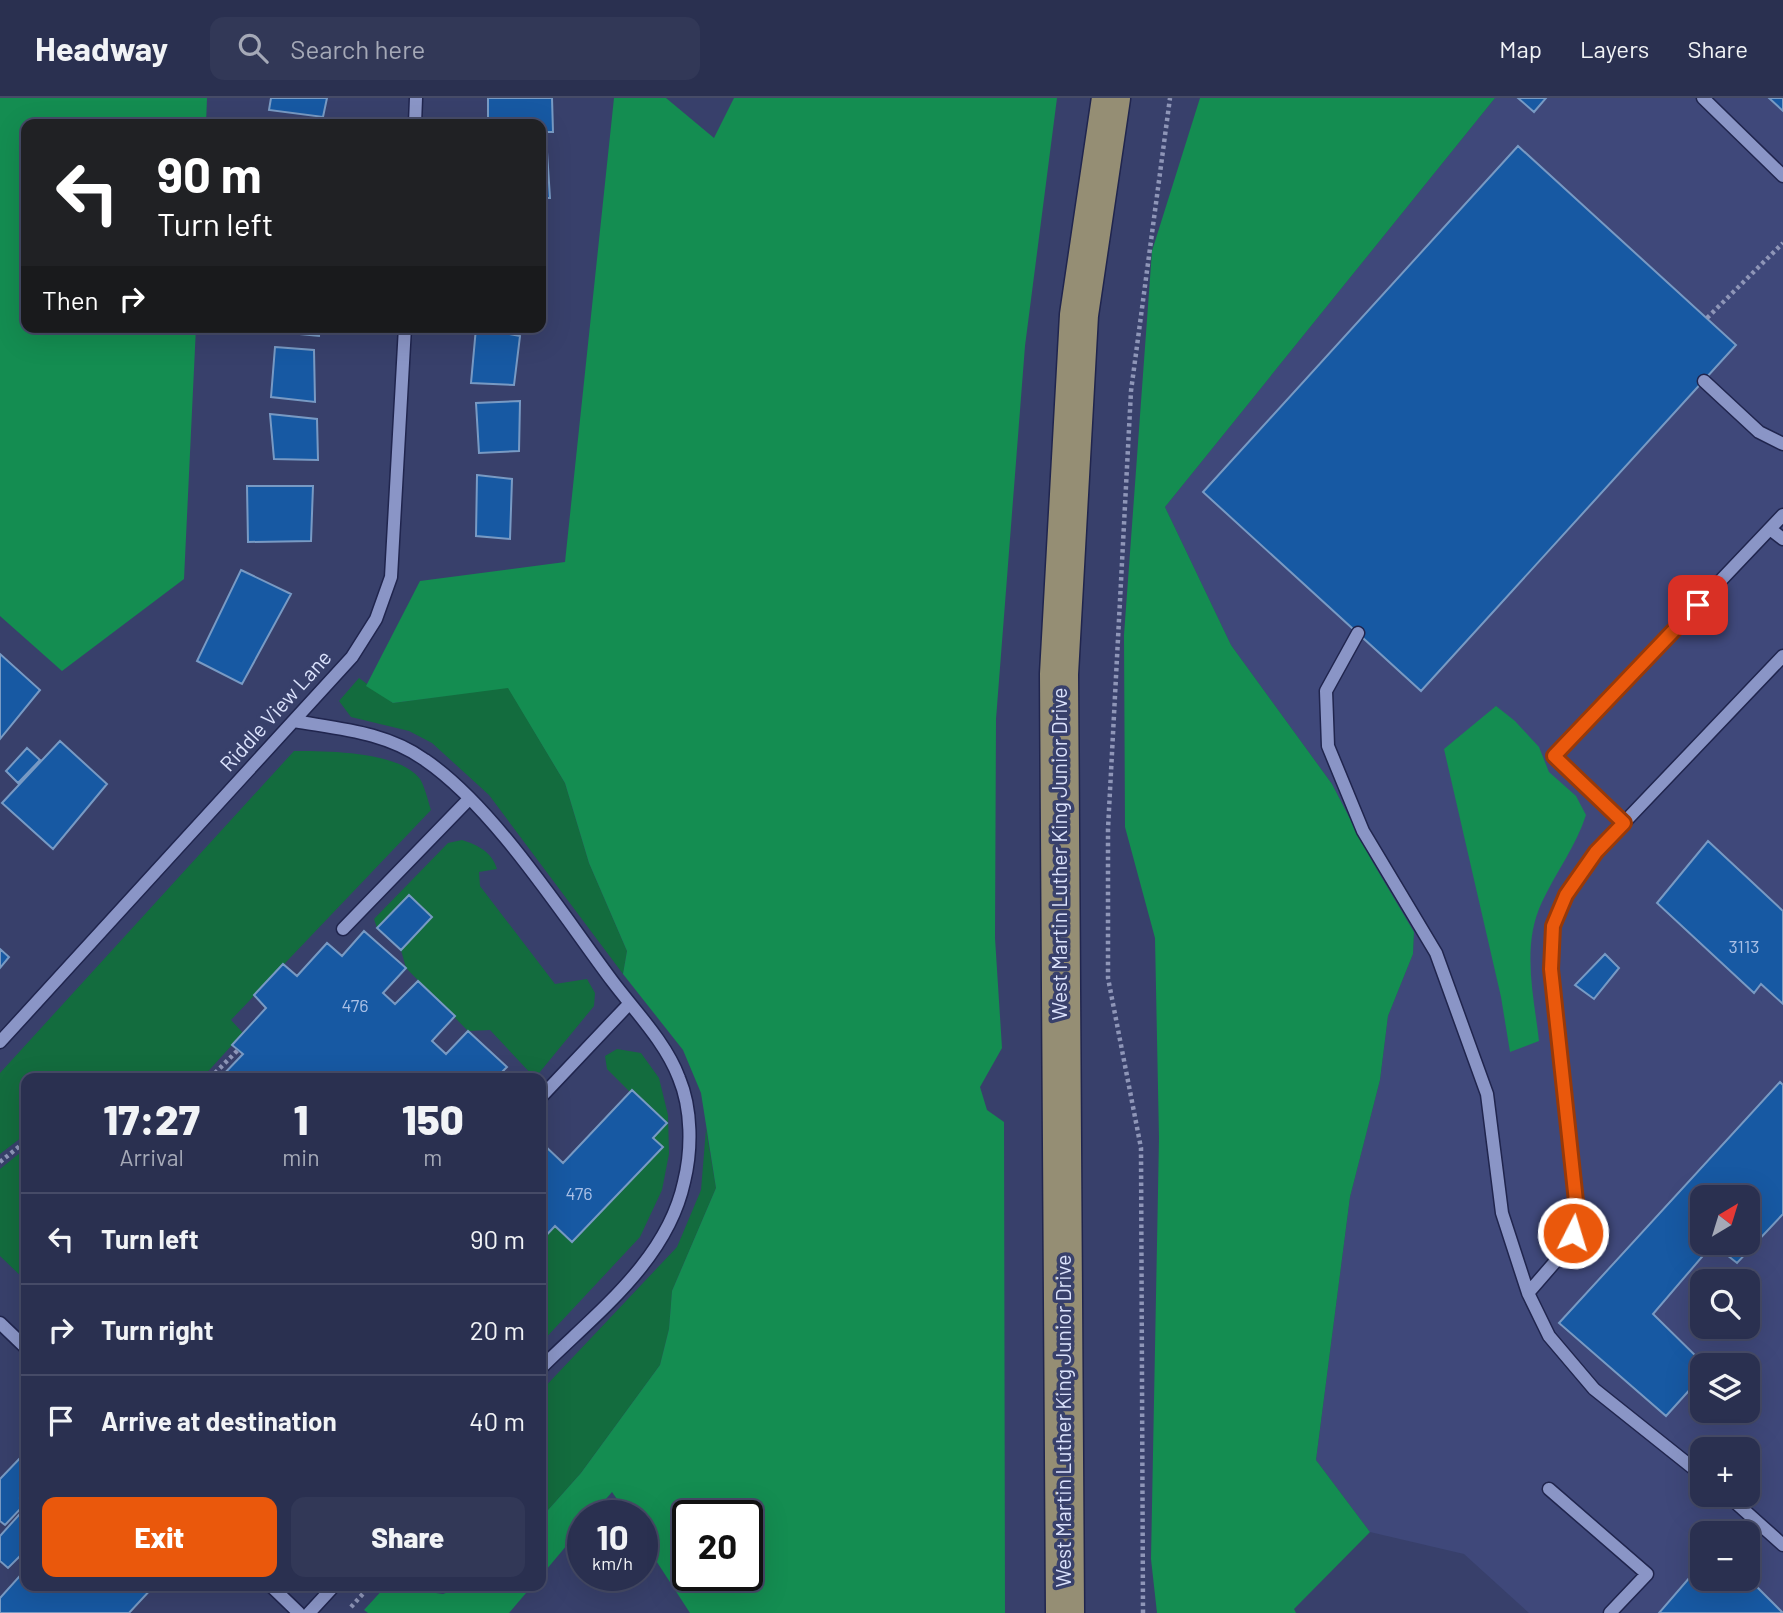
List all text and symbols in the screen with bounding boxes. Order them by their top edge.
search box [210,17,700,80]
text: Headway [35,28,168,68]
icon: search [234,29,272,67]
text: Search here [290,33,425,64]
text: Map [1499,34,1542,63]
text: Layers [1580,34,1649,63]
text: Share [1687,34,1748,63]
text: 90 m [157,144,262,203]
icon: left [42,147,133,238]
text: Turn left [157,204,274,242]
icon: right [113,280,151,318]
text: Then [42,284,99,315]
pin [1668,575,1728,635]
icon: arrive [1679,586,1717,624]
street label: Riddle View Lane [214,644,336,776]
street label: West Martin Luther King Junior Drive [1046,688,1071,1020]
house number: 3113 [1728,935,1760,957]
house number: 476 [341,994,369,1016]
text: 17:27 [103,1093,200,1143]
text: 1 [293,1093,308,1143]
text: 150 [402,1093,464,1143]
text: Arrival [119,1143,184,1171]
text: min [282,1143,320,1171]
text: m [423,1143,442,1171]
house number: 476 [565,1182,593,1204]
north arrow [1690,1185,1760,1255]
map controls [1690,1185,1760,1591]
position arrow [1536,1196,1610,1270]
icon: left [42,1220,80,1258]
text: Turn left [101,1223,199,1254]
text: 90 m [470,1223,525,1254]
street label: West Martin Luther King Junior Drive [1050,1255,1075,1587]
button: search [1690,1269,1760,1339]
icon: right [42,1311,80,1349]
text: Turn right [101,1314,214,1345]
text: 20 m [470,1314,525,1345]
button: layers [1690,1353,1760,1423]
icon: arrive [42,1402,80,1440]
text: Arrive at destination [101,1405,337,1436]
text: 40 m [469,1405,525,1436]
button: + [1690,1437,1760,1507]
button: Exit [42,1497,277,1577]
button: Share [291,1497,525,1577]
speed limit sign: 20 [672,1500,763,1591]
text: 10 [596,1515,629,1557]
button: − [1690,1521,1760,1591]
text: km/h [592,1552,633,1574]

